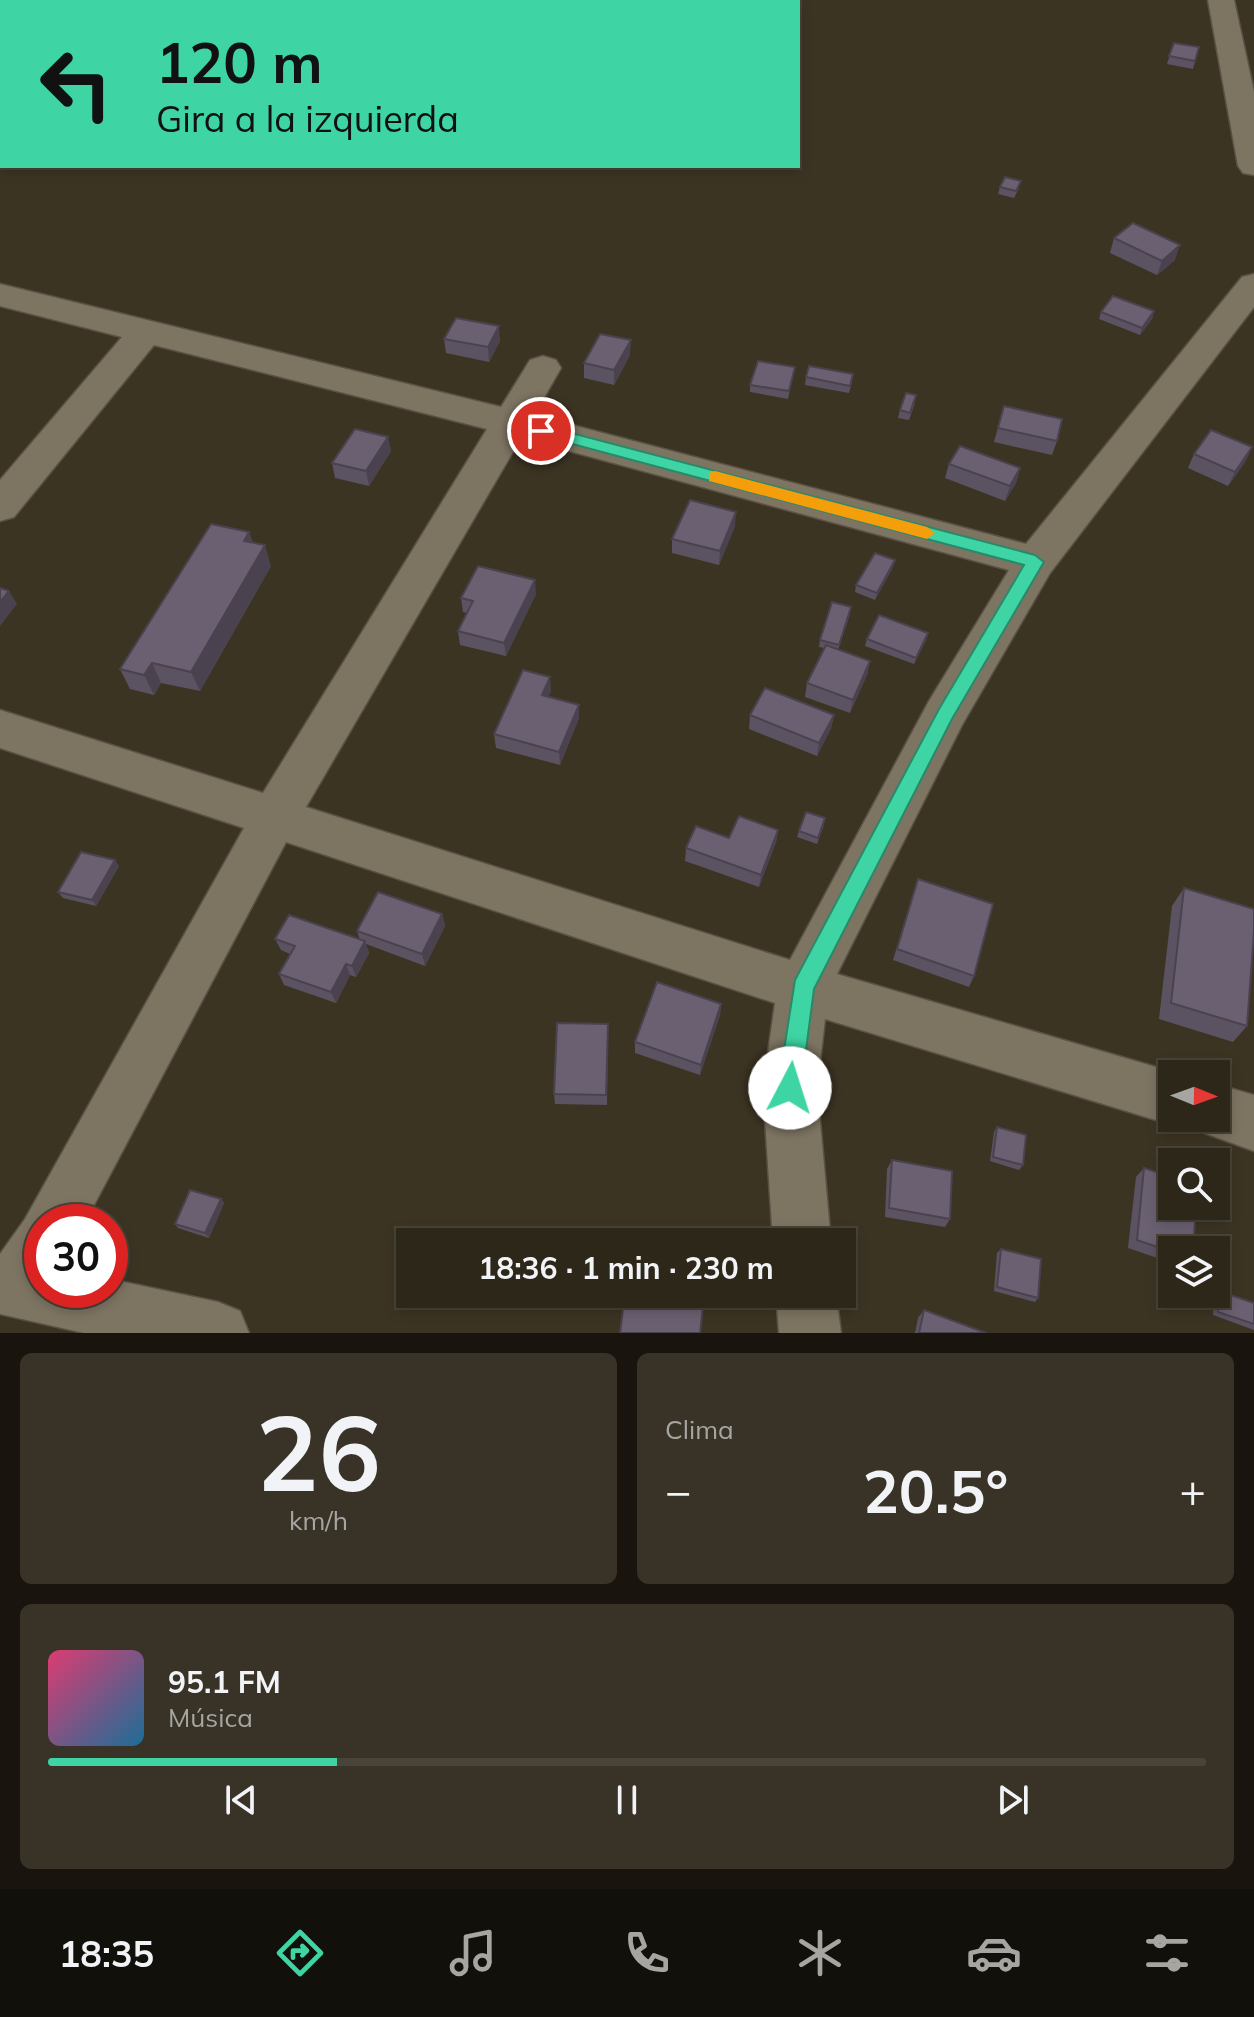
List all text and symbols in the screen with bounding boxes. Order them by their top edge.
text: 120 m [156,27,323,97]
icon: left [24,32,128,136]
text: Gira a la izquierda [156,96,459,141]
pin [507,397,575,465]
icon: arrive [519,409,563,453]
position arrow [748,1046,832,1130]
north arrow [1158,1060,1230,1132]
map controls [1158,1060,1230,1308]
button: search [1158,1148,1230,1220]
speed limit sign: 30 [24,1204,128,1308]
button: layers [1158,1236,1230,1308]
text: 18:36 · 1 min · 230 m [478,1249,774,1287]
text: 26 [256,1386,381,1517]
text: Clima [665,1413,734,1446]
text: 20.5° [863,1453,1008,1528]
text: − [665,1463,691,1518]
text: + [1180,1463,1206,1518]
text: km/h [289,1504,348,1537]
text: 95.1 FM [168,1663,281,1701]
text: Música [168,1701,253,1734]
icon: previous [219,1778,263,1822]
icon: pause [605,1778,649,1822]
icon: next [991,1778,1035,1822]
icon: directions [272,1925,328,1981]
icon: music [445,1925,501,1981]
icon: phone [619,1925,675,1981]
icon: climate [792,1925,848,1981]
icon: car [966,1925,1022,1981]
icon: filters [1139,1925,1195,1981]
text: 18:35 [59,1931,154,1976]

